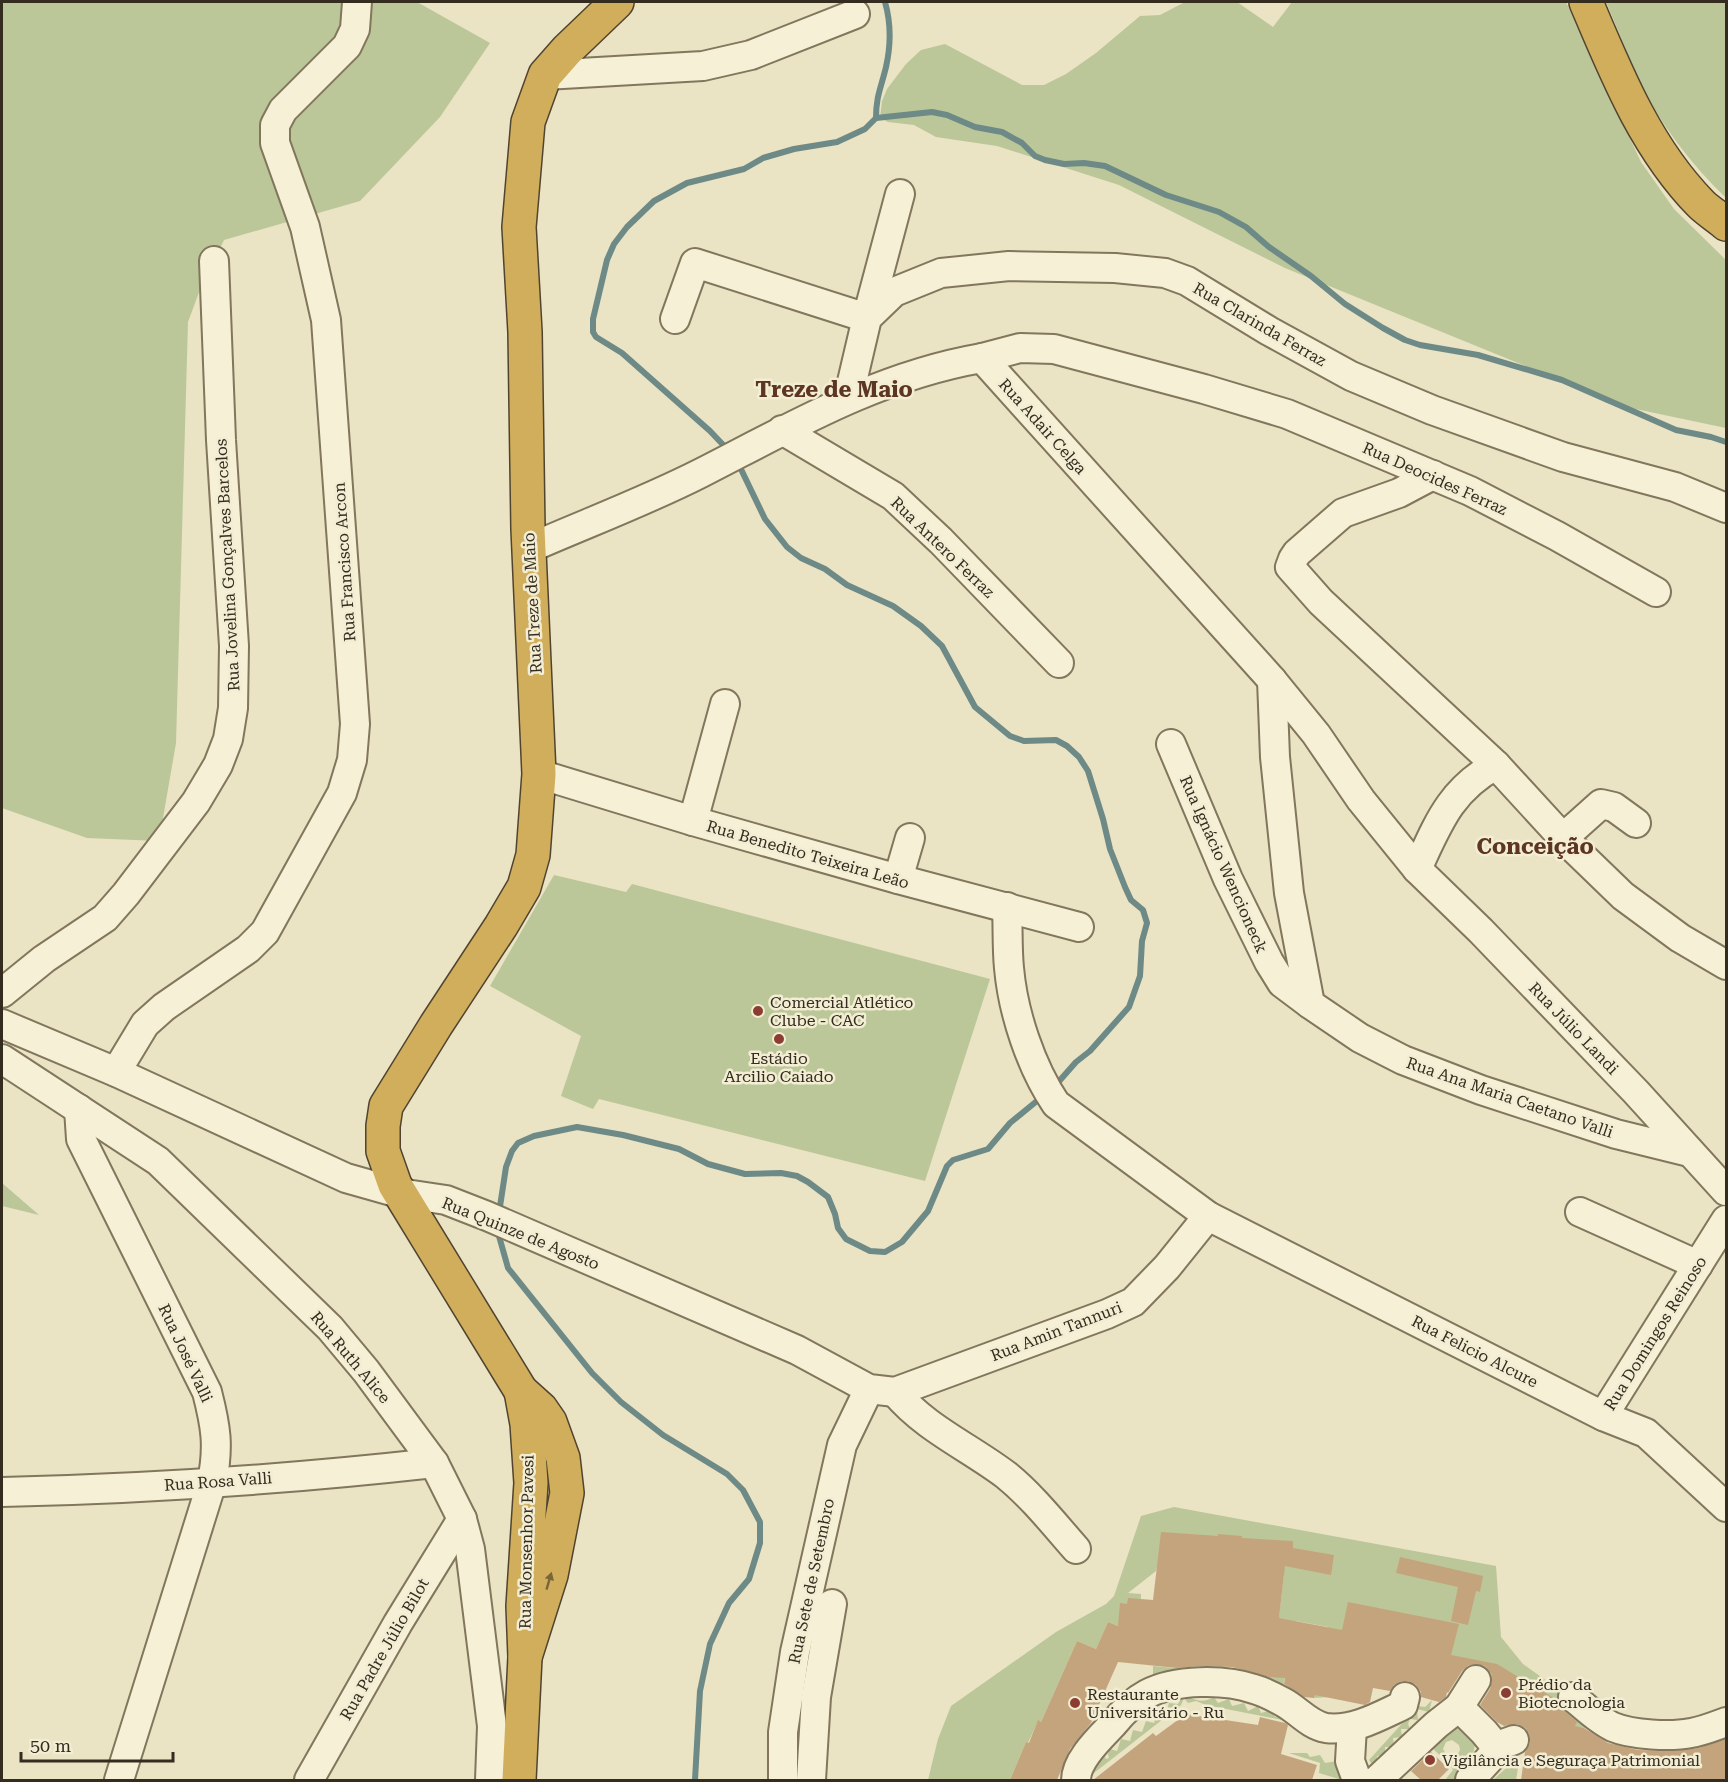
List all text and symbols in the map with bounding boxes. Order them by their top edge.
street label: Rua Clarinda Ferraz [1190,279,1330,371]
street label: Rua Adair Celga [995,375,1091,478]
district label: Treze de Maio [755,377,913,402]
street label: Rua Jovelina Gonçalves Barcelos [211,438,244,692]
street label: Rua Deocides Ferraz [1360,438,1510,519]
street label: Rua Francisco Arcon [329,482,360,642]
street label: Rua Antero Ferraz [887,493,999,602]
street label: Rua Treze de Maio [519,532,546,674]
street label: Rua Ignácio Wencioneck [1176,773,1271,956]
street label: Rua Benedito Teixeira Leão [704,816,912,893]
district label: Conceição [1476,834,1594,859]
street label: Rua Júlio Landi [1525,978,1622,1078]
place label: Comercial Atlético Clube - CAC [770,993,914,1030]
marker: Comercial Atlético Clube - CAC [751,1004,765,1018]
marker: Estádio Arcilio Caiado [772,1032,786,1046]
place label: Estádio Arcilio Caiado [724,1049,834,1086]
street label: Rua Ana Maria Caetano Valli [1404,1053,1616,1142]
street label: Rua Quinze de Agosto [439,1193,602,1274]
street label: Rua Domingos Reinoso [1600,1253,1711,1414]
street label: Rua Amin Tannuri [988,1298,1125,1365]
street label: Rua José Valli [154,1301,217,1405]
street label: Rua Ruth Alice [307,1308,395,1407]
street label: Rua Felicio Alcure [1408,1311,1541,1392]
street label: Rua Monsenhor Pavesi [515,1455,538,1629]
street label: Rua Rosa Valli [163,1468,273,1495]
street label: Rua Sete de Setembro [785,1496,838,1666]
one-way arrow [544,1572,554,1590]
street label: Rua Padre Júlio Bilot [336,1575,433,1724]
place label: Prédio da Biotecnologia [1518,1675,1625,1712]
place label: Restaurante Universitário - Ru [1087,1685,1224,1722]
marker: Prédio da Biotecnologia [1499,1686,1513,1700]
marker: Restaurante Universitário - Ru [1068,1696,1082,1710]
scale bar [21,1725,172,1763]
text: 50 m [30,1735,71,1756]
place label: Vigilância e Seguraça Patrimonial [1442,1751,1700,1770]
marker: Vigilância e Seguraça Patrimonial [1423,1753,1437,1767]

